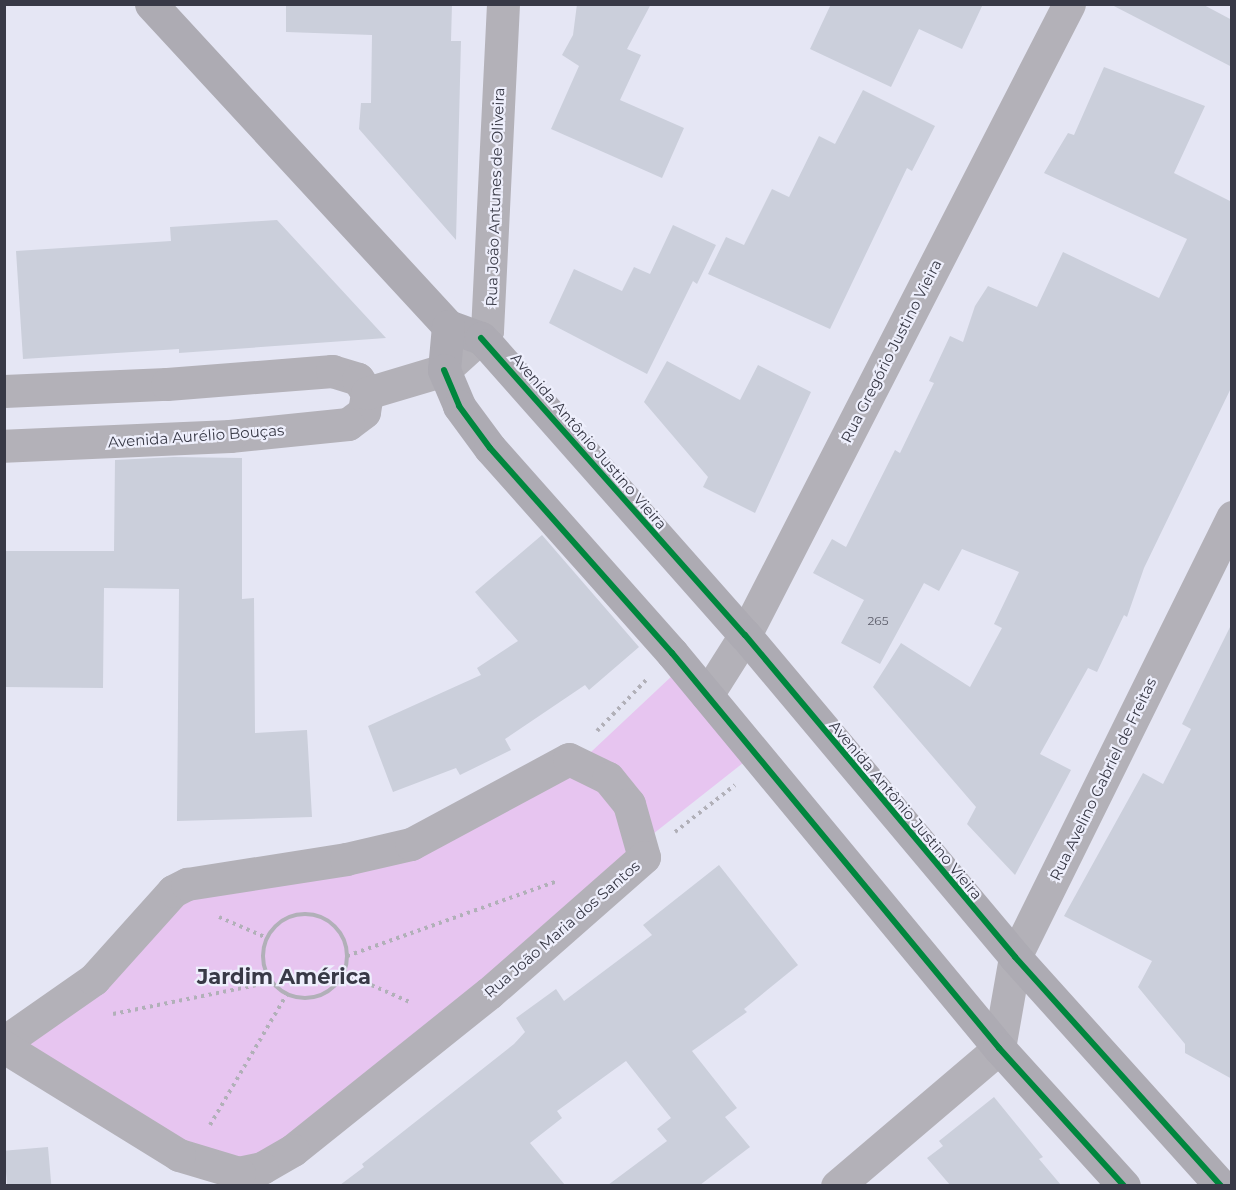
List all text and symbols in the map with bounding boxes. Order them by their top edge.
street label: Rua João Antunes de Oliveira [482,87,508,307]
street label: Rua Gregório Justino Vieira [837,256,945,446]
street label: Avenida Antônio Justino Vieira [507,349,671,533]
street label: Avenida Aurélio Bouças [107,421,285,451]
house number: 265 [868,614,888,628]
street label: Rua Avelino Gabriel de Freitas [1046,675,1160,883]
street label: Avenida Antônio Justino Vieira [826,717,986,903]
street label: Rua João Maria dos Santos [481,857,643,1001]
district label: Jardim América [197,964,371,990]

